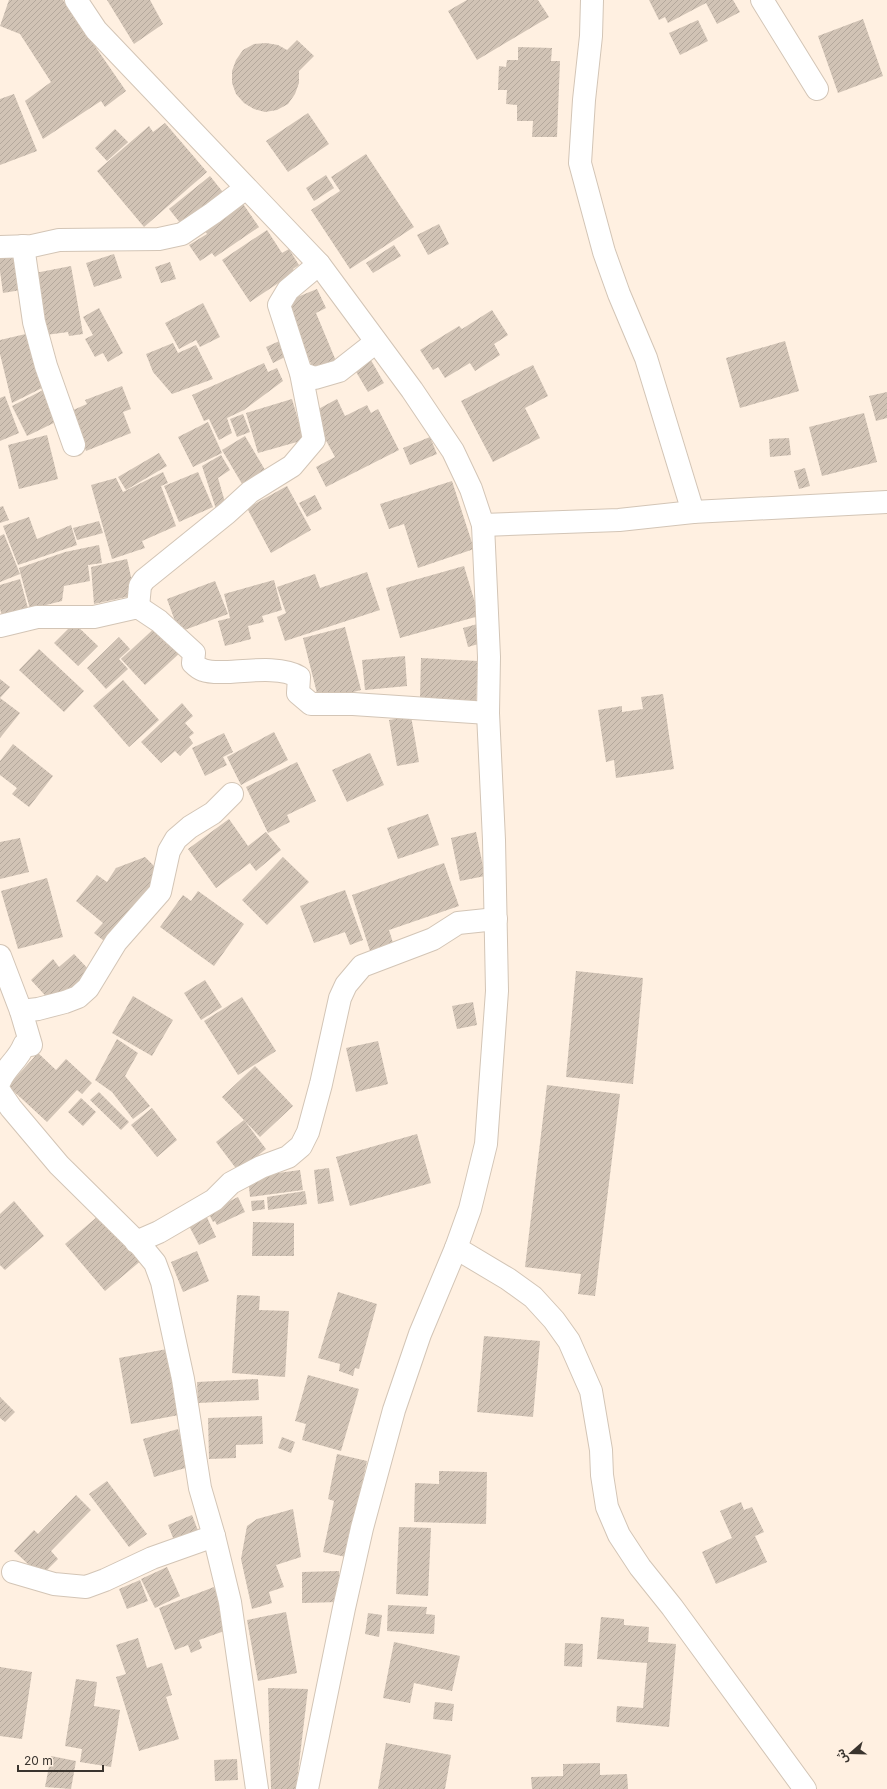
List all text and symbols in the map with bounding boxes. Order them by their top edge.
north arrow [831,1733,871,1773]
scale bar [18,1747,103,1773]
text: ش [832,1747,851,1766]
text: 20 m [24,1753,53,1768]

